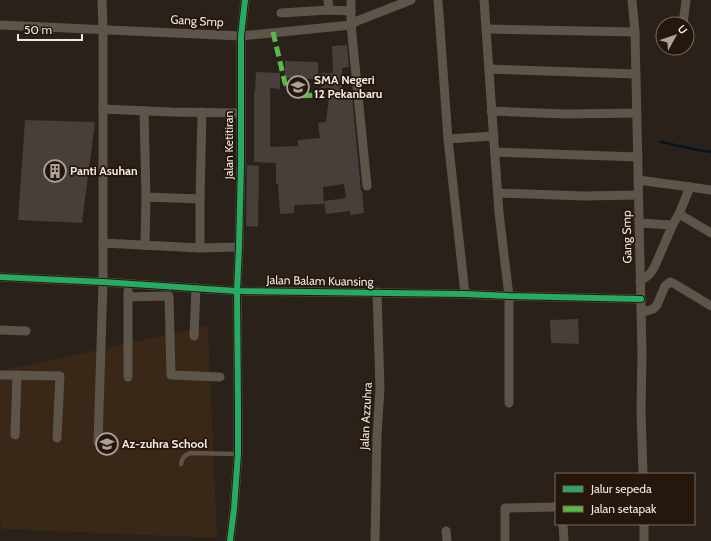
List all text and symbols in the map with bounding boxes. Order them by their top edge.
street label: Gang Smp [170,12,224,29]
scale bar [18,16,82,42]
north arrow [655,16,695,56]
text: 50 m [24,22,52,37]
text: U [675,22,691,37]
place label: SMA Negeri 12 Pekanbaru [314,72,382,101]
school or university icon: SMA Negeri 12 Pekanbaru [285,74,311,100]
street label: Jalan Ketitiran [221,110,236,180]
building icon: Panti Asuhan [42,158,68,184]
place label: Panti Asuhan [70,163,138,178]
street label: Gang Smp [619,210,634,264]
street label: Jalan Balam Kuansing [265,272,375,289]
street label: Jalan Azzuhra [356,382,375,451]
school or university icon: Az-zuhra School [94,431,120,457]
place label: Az-zuhra School [122,436,207,451]
legend [555,473,695,525]
text: Jalur sepeda [590,481,652,496]
text: Jalan setapak [590,501,657,516]

